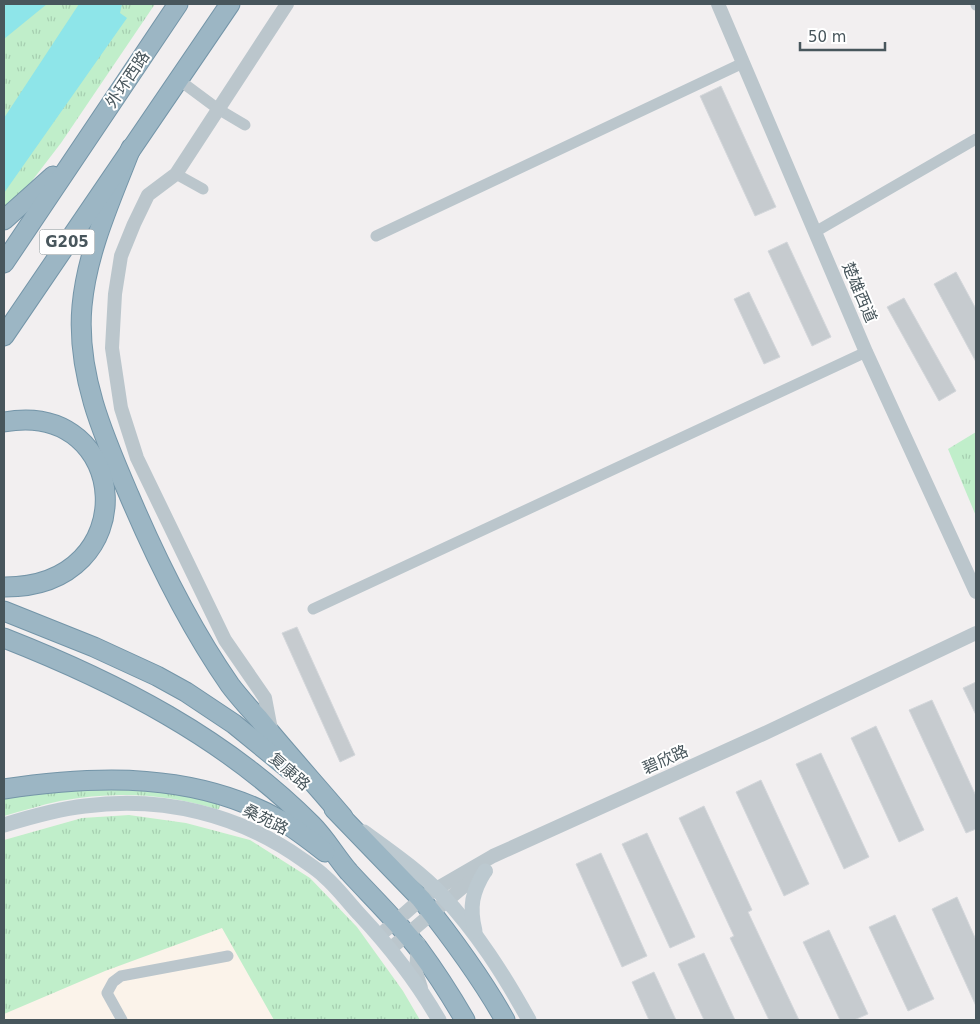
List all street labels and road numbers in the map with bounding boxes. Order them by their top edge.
street label: 外环西路 [102,47,153,111]
road number: G205 [40,230,94,254]
street label: 楚雄西道 [838,259,881,325]
street label: 碧欣路 [639,741,691,778]
street label: 复康路 [265,748,314,794]
street label: 桑苑路 [240,800,292,839]

